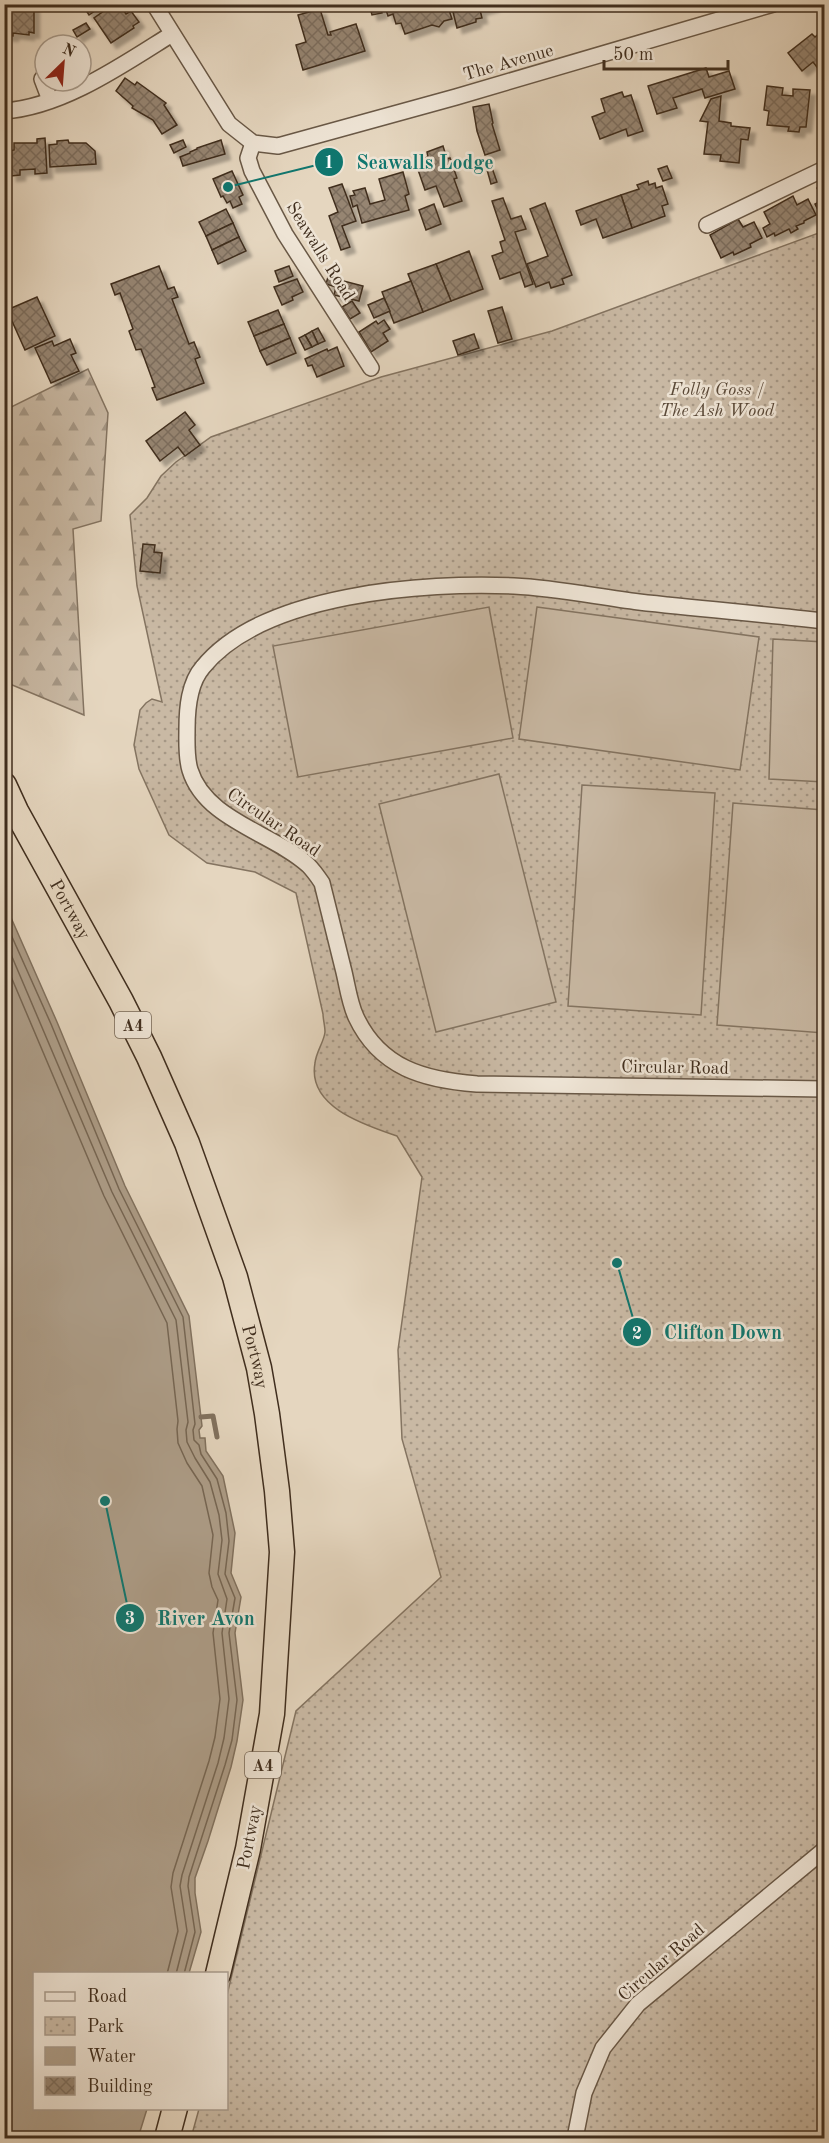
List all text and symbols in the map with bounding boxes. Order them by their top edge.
north arrow [33,33,93,93]
scale bar [604,33,728,71]
text: N [60,41,78,61]
street label: The Avenue [461,41,556,84]
text: 50 m [613,46,653,64]
callout: Seawalls Lodge [314,143,505,181]
text: 1 [324,154,334,172]
text: Seawalls Lodge [356,154,494,174]
street label: Seawalls Road [283,199,358,304]
park label: Folly Goss / The Ash Wood [660,381,775,420]
street label: Circular Road [224,785,323,860]
street label: Portway [46,877,93,943]
road number: A4 [115,1012,151,1038]
street label: Circular Road [621,1058,729,1078]
callout: Clifton Down [622,1313,794,1351]
street label: Portway [238,1323,271,1391]
text: Clifton Down [664,1324,782,1344]
text: 2 [632,1325,642,1343]
callout: River Avon [115,1599,267,1637]
text: 3 [125,1610,135,1628]
text: River Avon [157,1610,255,1630]
road number: A4 [245,1752,281,1778]
street label: Portway [235,1803,265,1871]
street label: Circular Road [615,1921,708,2005]
legend [33,1972,228,2110]
text: Road [87,1988,127,2006]
text: Park [87,2018,124,2036]
text: Water [87,2048,136,2066]
text: Building [87,2078,153,2096]

